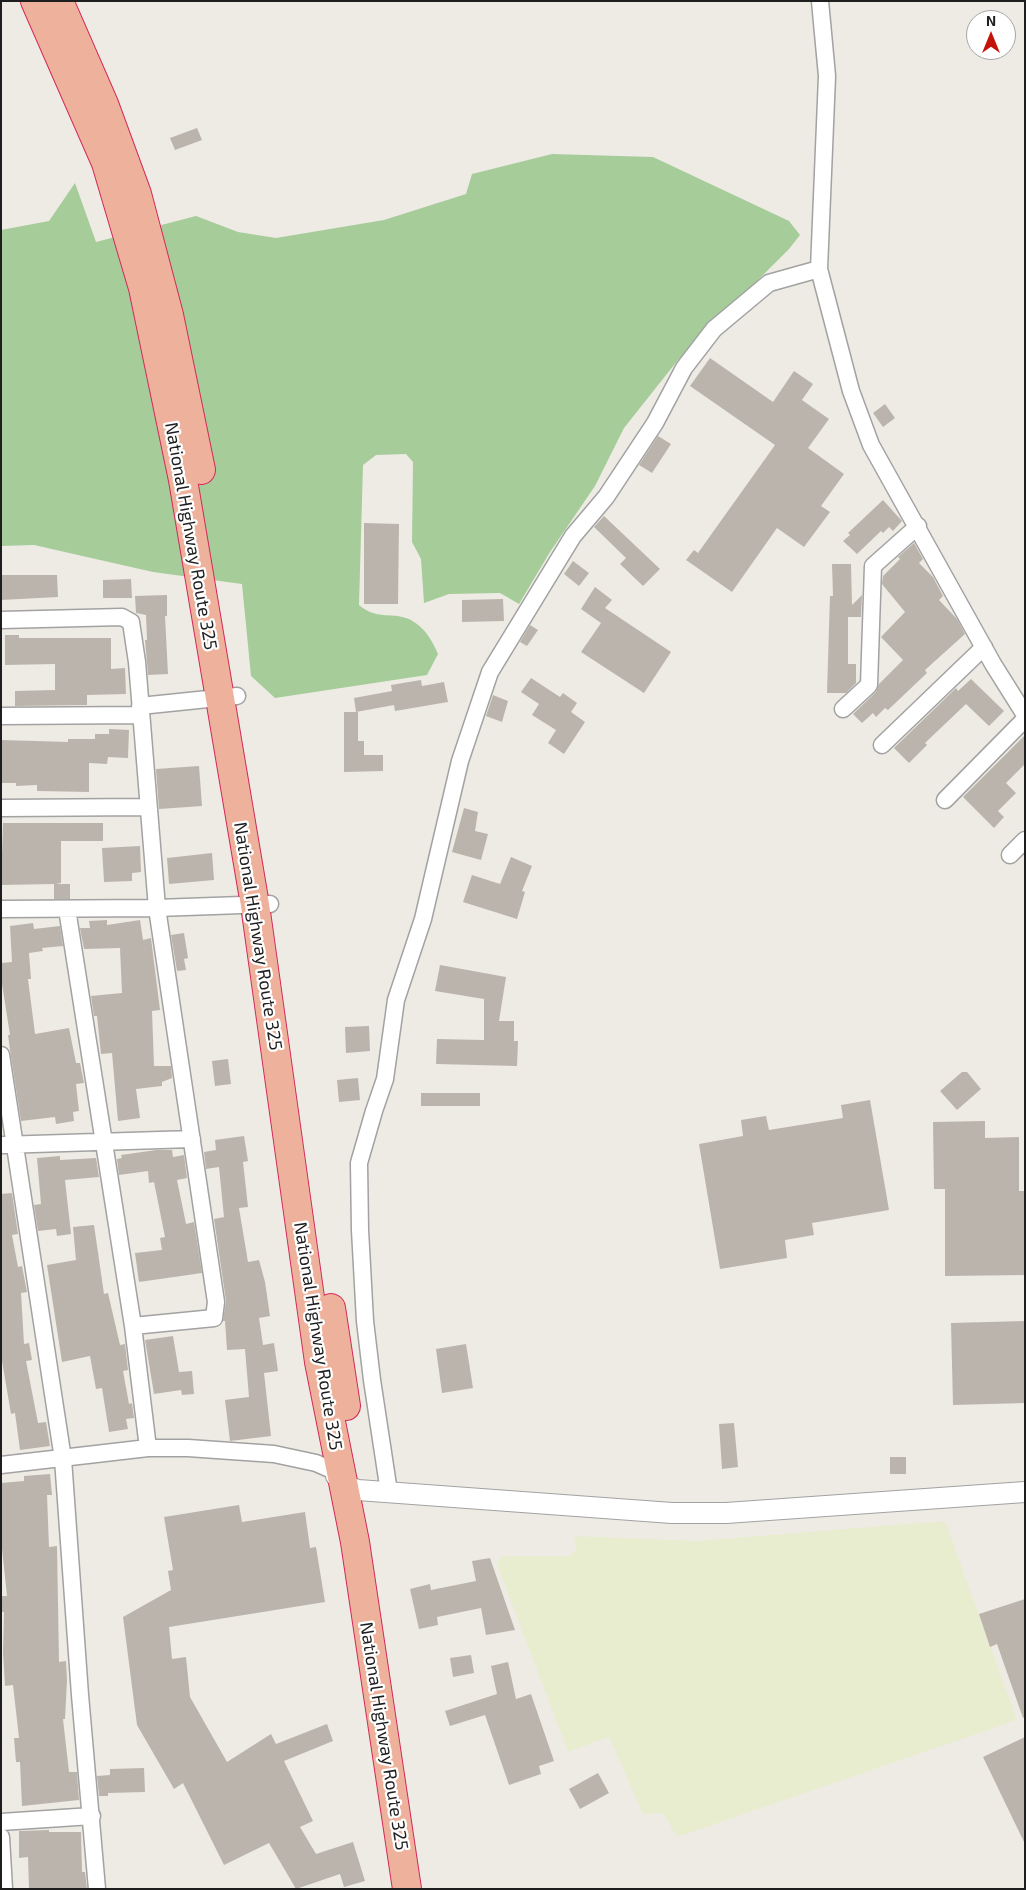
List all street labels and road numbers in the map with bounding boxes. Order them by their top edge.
street label: National Highway Route 325 [160,420,222,652]
street label: National Highway Route 325 [229,820,287,1052]
street label: National Highway Route 325 [289,1220,347,1452]
street label: National Highway Route 325 [355,1620,413,1852]

